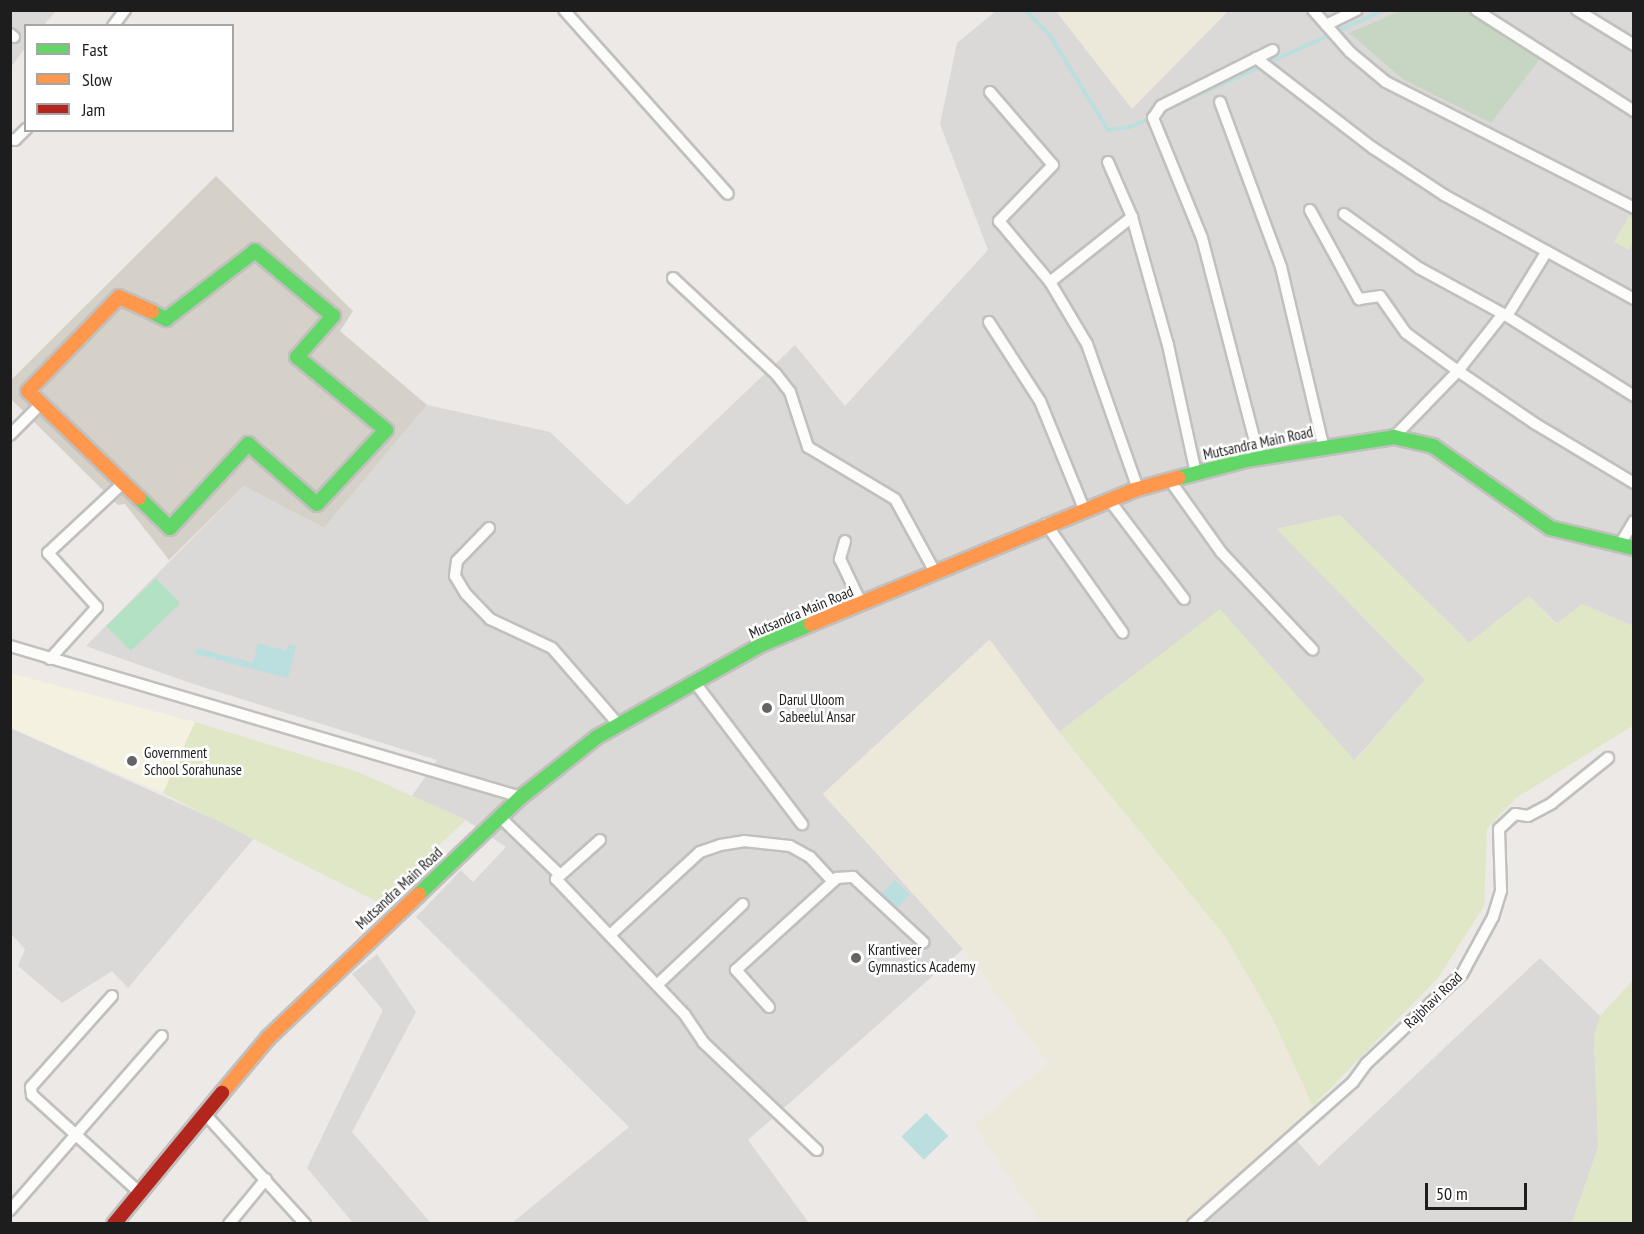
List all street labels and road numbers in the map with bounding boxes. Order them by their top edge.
street label: Mutsandra Main Road [1201,423,1315,463]
street label: Mutsandra Main Road [746,582,856,642]
street label: Mutsandra Main Road [352,843,446,933]
street label: Rajbhavi Road [1400,968,1466,1032]

